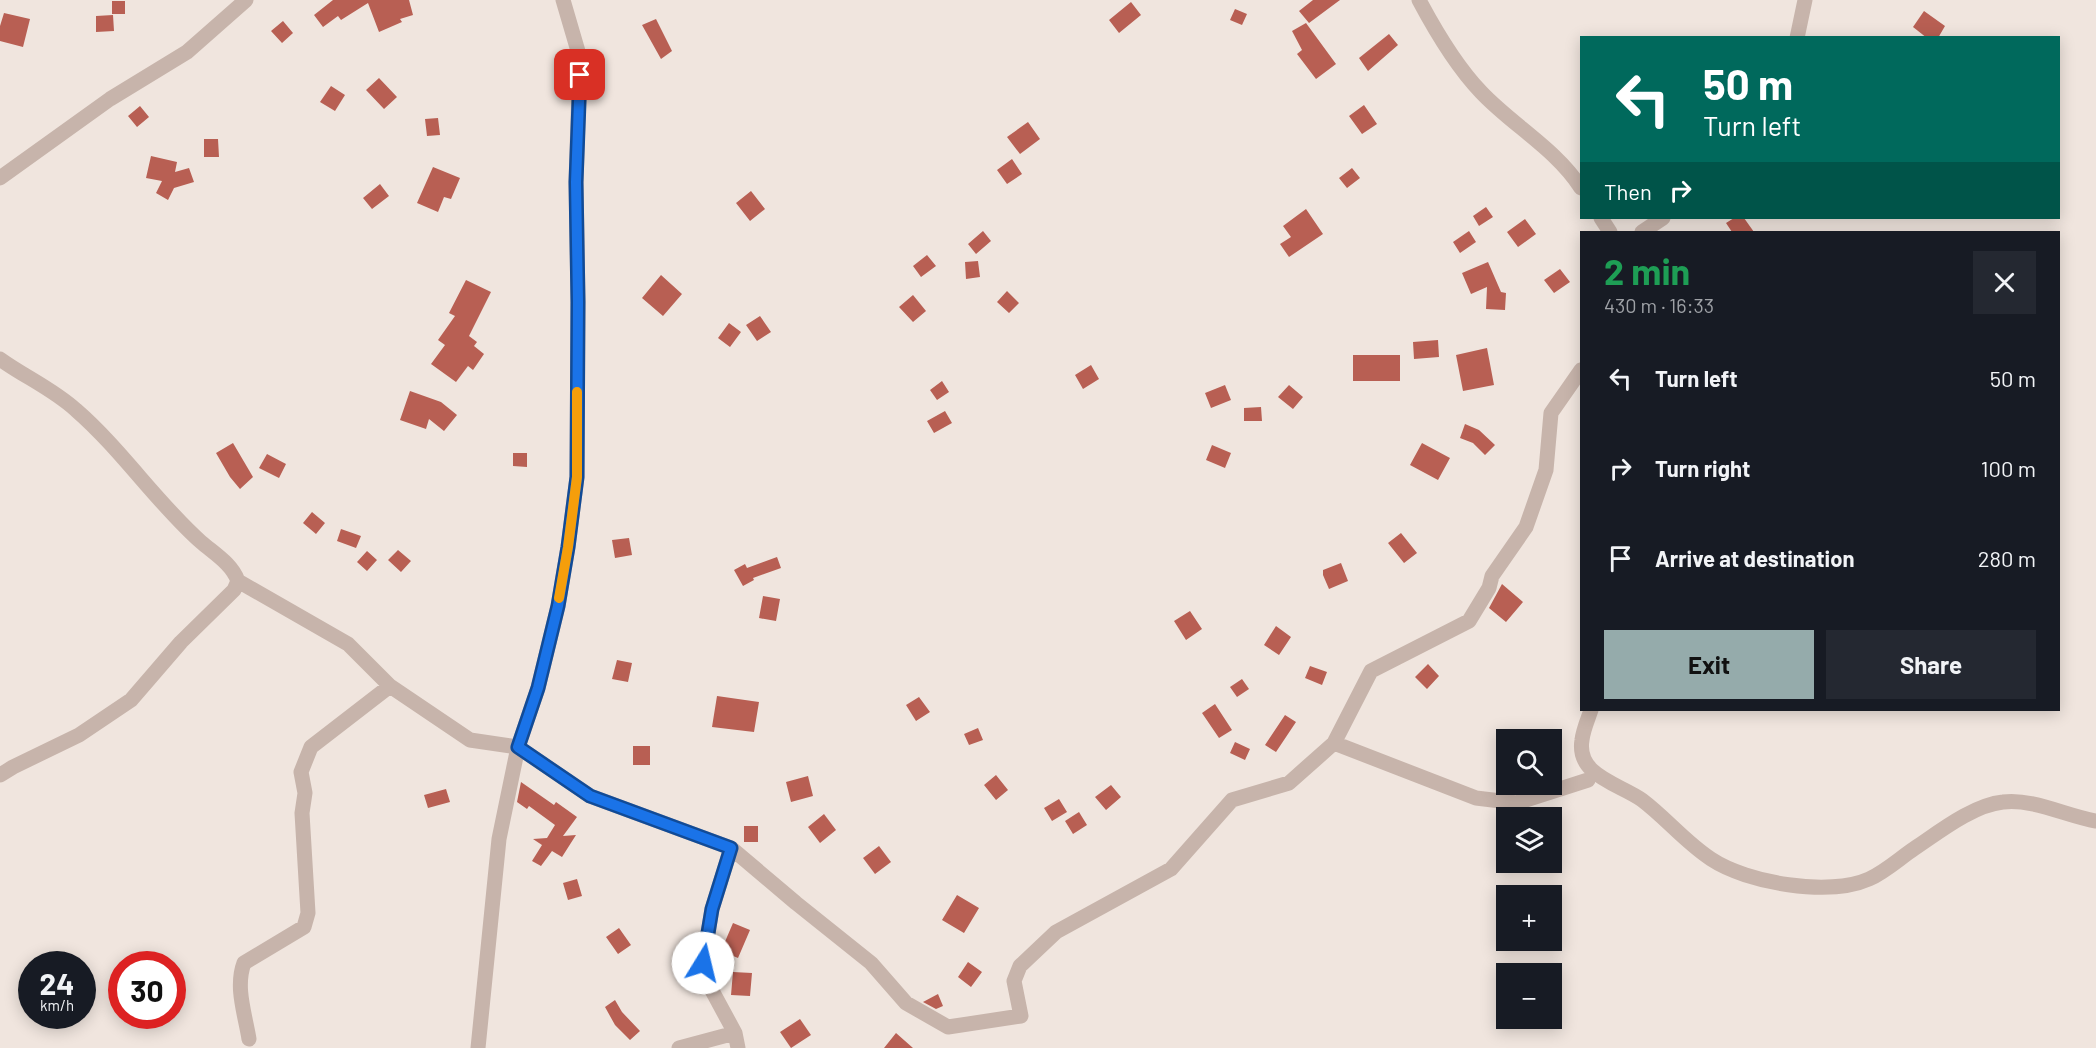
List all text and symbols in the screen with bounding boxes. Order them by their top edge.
pin [554,49,605,100]
icon: arrive [563,58,596,91]
text: 50 m [1703,58,1793,108]
icon: left [1604,60,1682,138]
text: Turn left [1703,109,1801,141]
icon: right [1664,174,1697,207]
text: Then [1604,178,1652,204]
text: 2 min [1604,249,1690,292]
button: close [1973,251,2036,314]
text: 430 m · 16:33 [1604,293,1714,317]
icon: left [1604,362,1637,395]
text: Turn left [1655,365,1738,391]
text: 50 m [1990,365,2036,391]
icon: right [1604,452,1637,485]
text: Turn right [1655,455,1750,481]
text: 100 m [1981,455,2036,481]
icon: arrive [1604,542,1637,575]
text: Arrive at destination [1655,545,1854,571]
text: 280 m [1978,545,2036,571]
button: Exit [1604,630,1814,699]
button: Share [1826,630,2036,699]
map controls [1496,729,1562,1029]
button: search [1496,729,1562,795]
button: layers [1496,807,1562,873]
button: + [1496,885,1562,951]
position arrow [671,931,735,995]
speed limit sign: 30 [108,951,186,1029]
button: − [1496,963,1562,1029]
text: 24 [40,965,74,1001]
text: km/h [40,996,74,1014]

